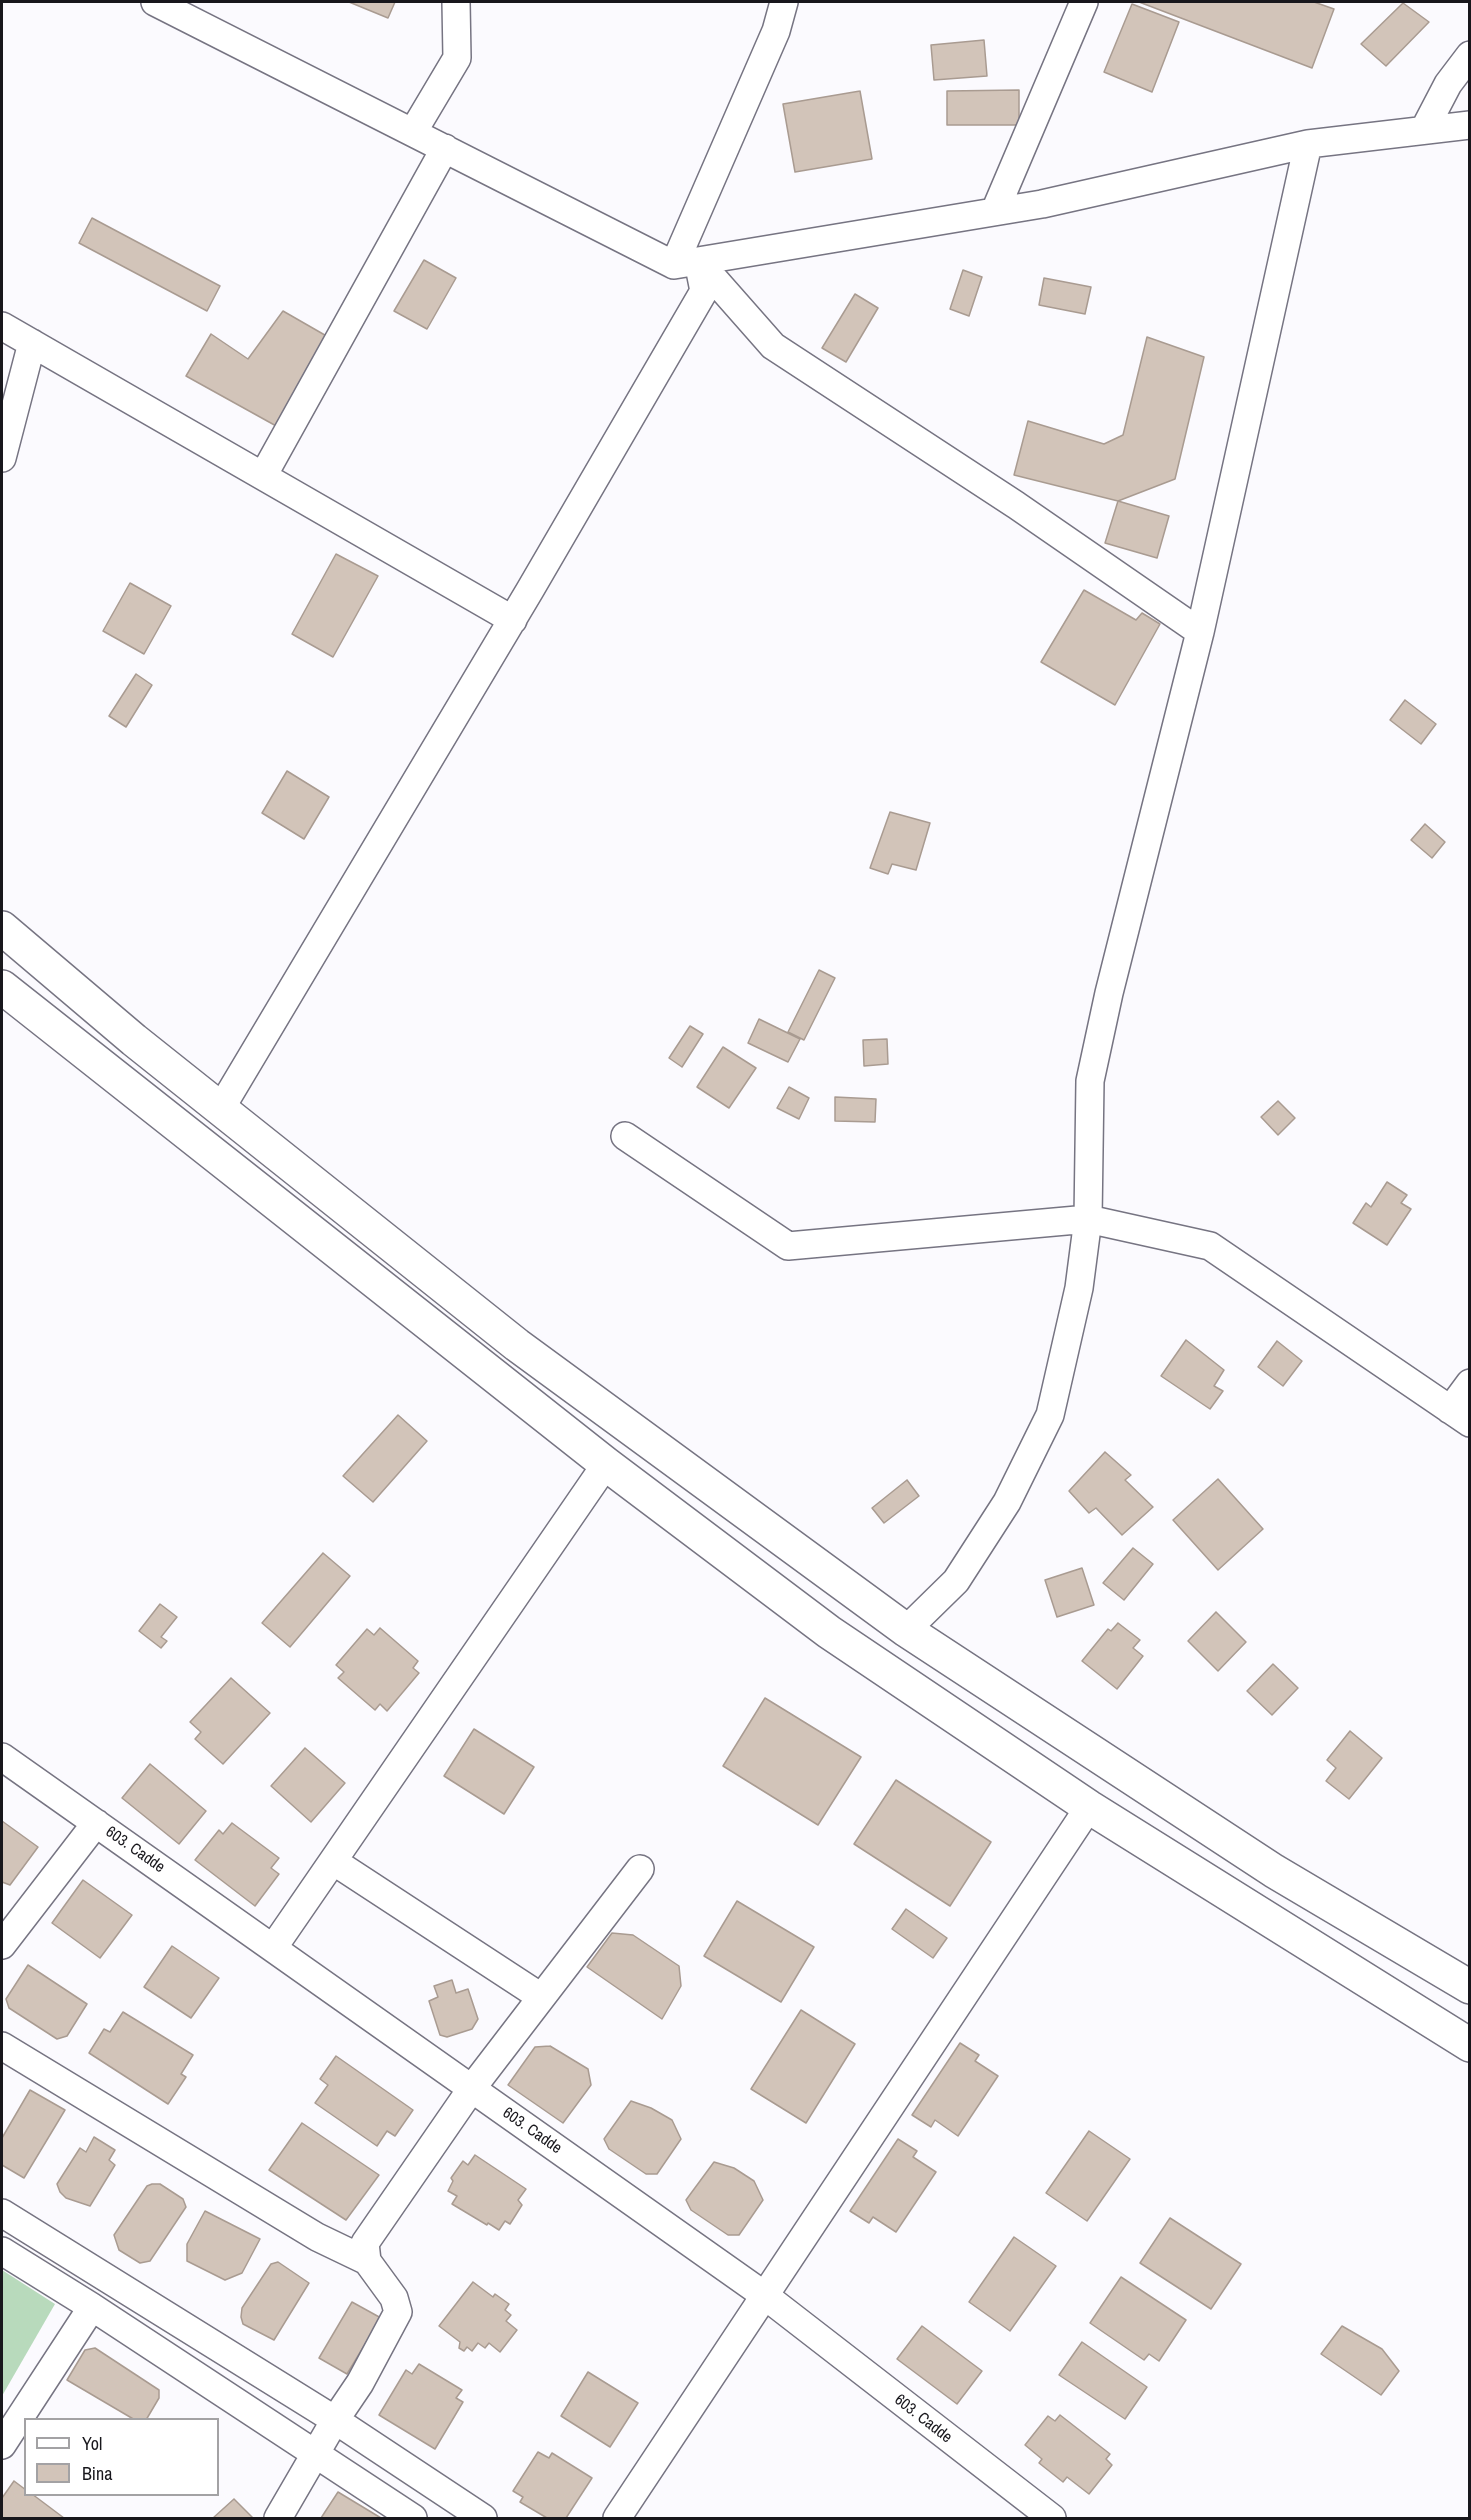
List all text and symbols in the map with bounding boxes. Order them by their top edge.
street label: 603. Cadde [102,1823,168,1877]
street label: 603. Cadde [499,2104,565,2158]
street label: 603. Cadde [890,2391,956,2447]
legend [24,2418,219,2496]
text: Yol [82,2431,102,2456]
text: Bina [82,2461,112,2486]

